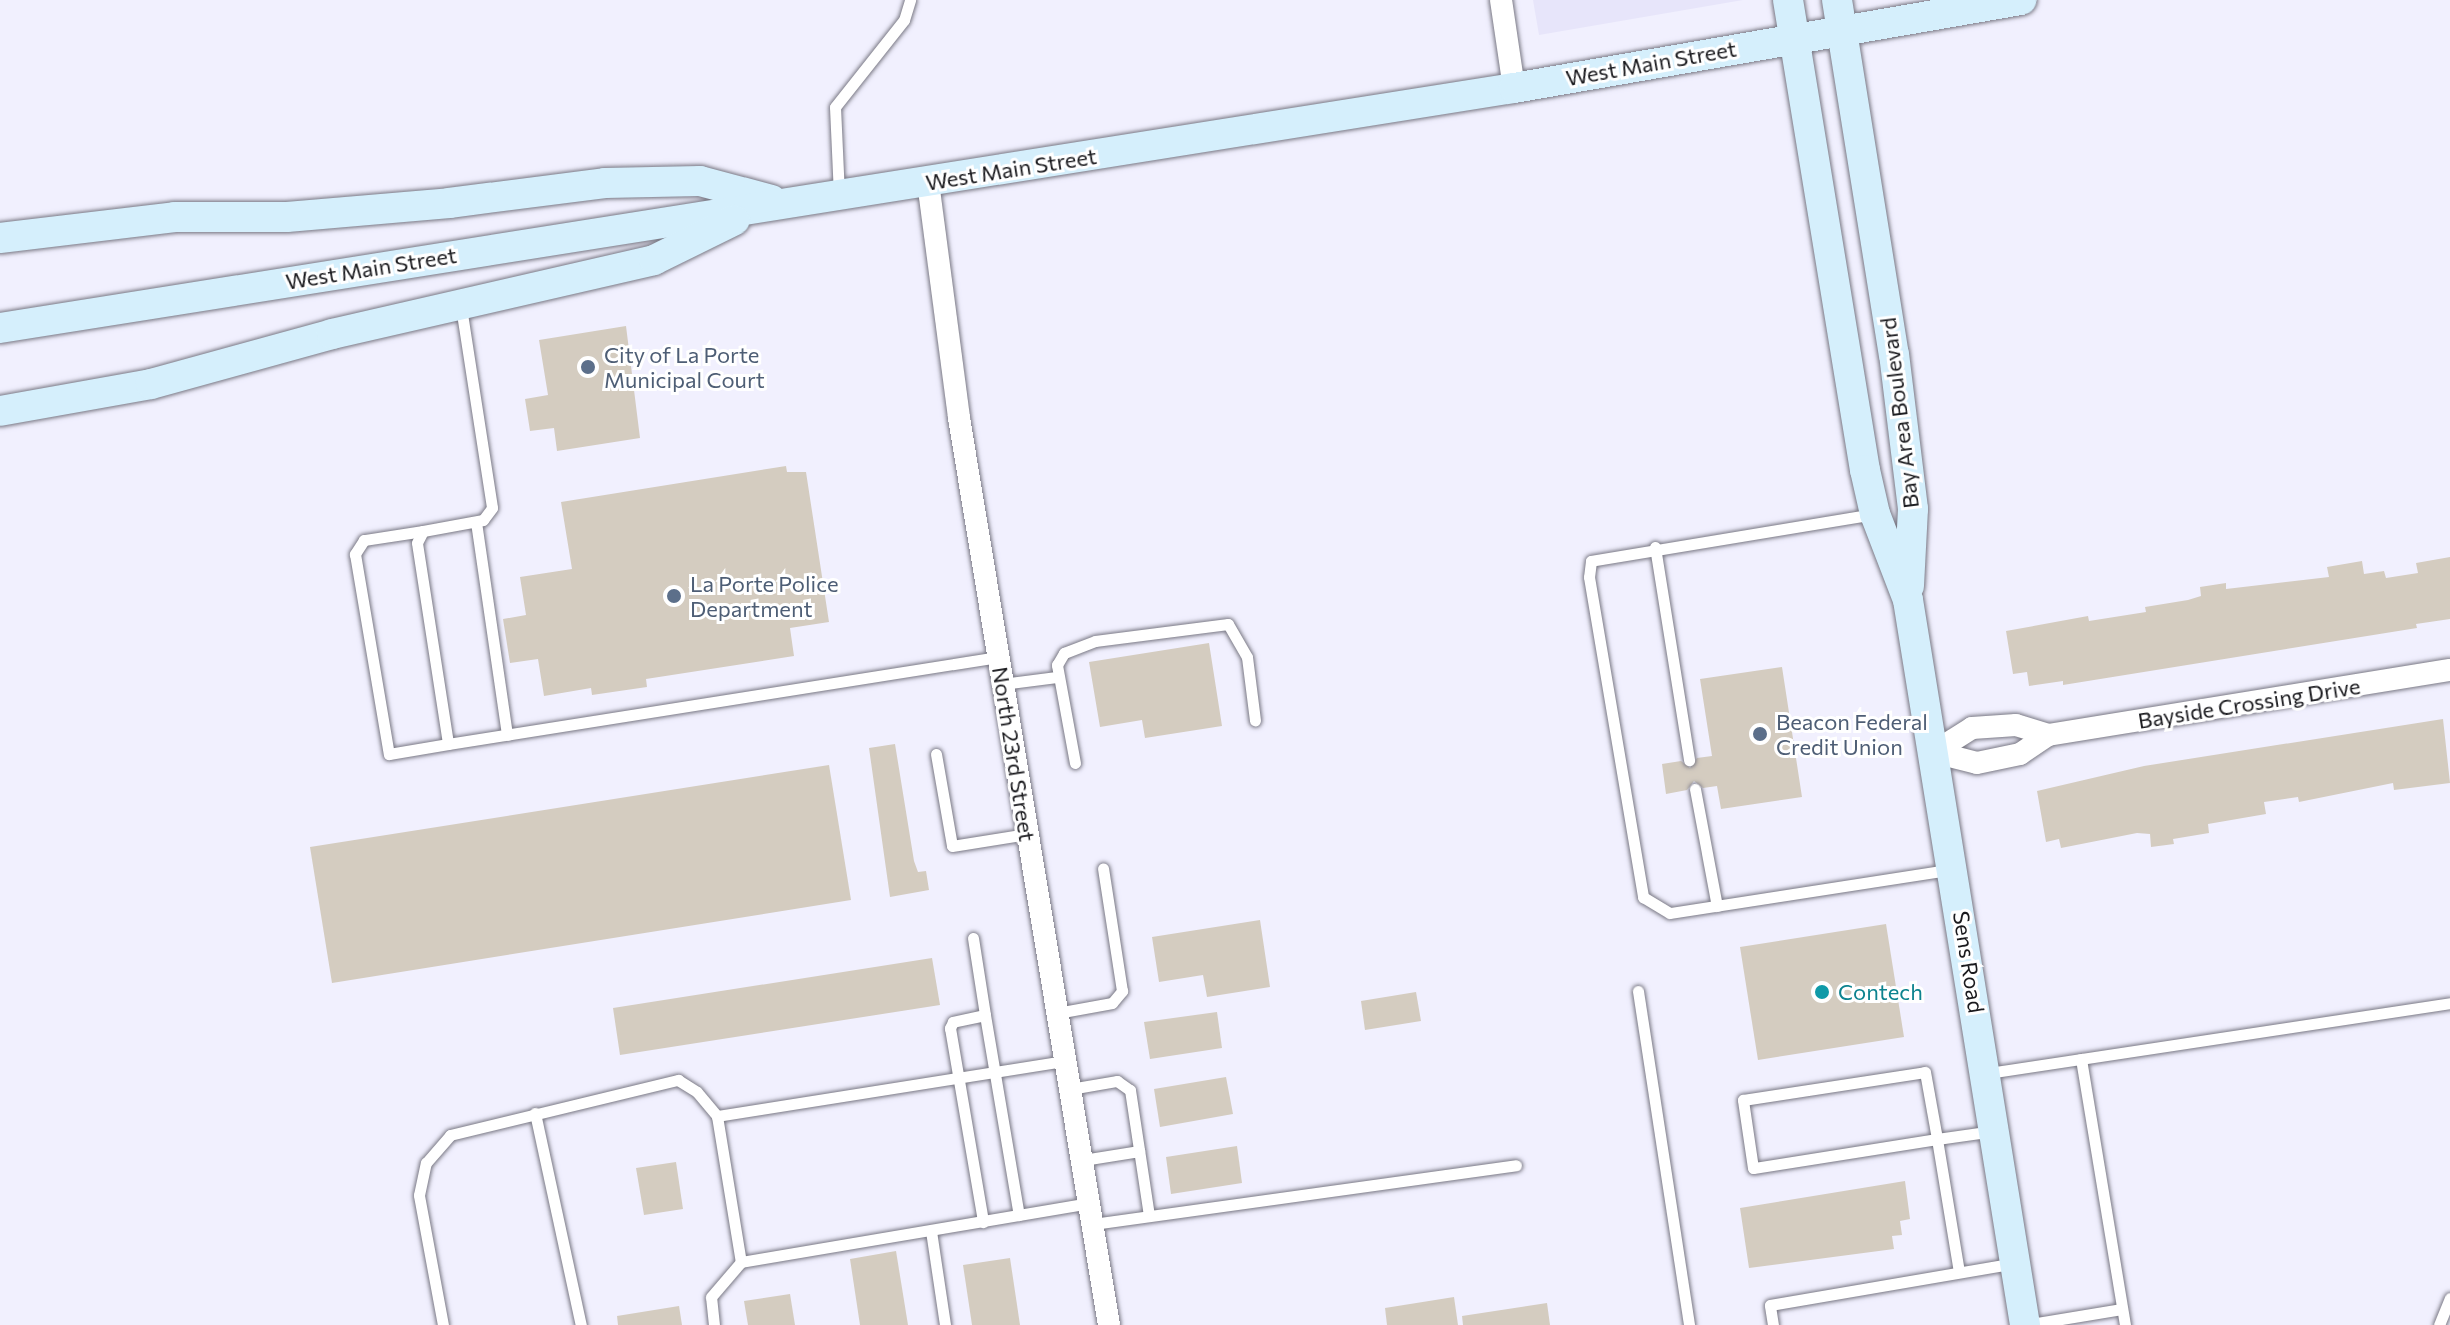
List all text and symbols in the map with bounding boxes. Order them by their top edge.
street label: West Main Street [1564,35,1738,91]
street label: West Main Street [924,142,1098,196]
street label: West Main Street [284,241,458,295]
street label: Bay Area Boulevard [1874,316,1924,510]
place label: City of La Porte Municipal Court [604,341,765,392]
marker: City of La Porte Municipal Court [579,358,597,376]
place label: La Porte Police Department [690,570,839,622]
marker: La Porte Police Department [665,587,683,605]
street label: North 23rd Street [987,665,1041,843]
street label: Bayside Crossing Drive [2136,672,2362,734]
place label: Beacon Federal Credit Union [1776,708,1928,760]
marker: Beacon Federal Credit Union [1751,725,1769,743]
street label: Sens Road [1948,909,1990,1015]
place label: Contech [1838,979,1923,1005]
marker: Contech [1813,983,1831,1001]

